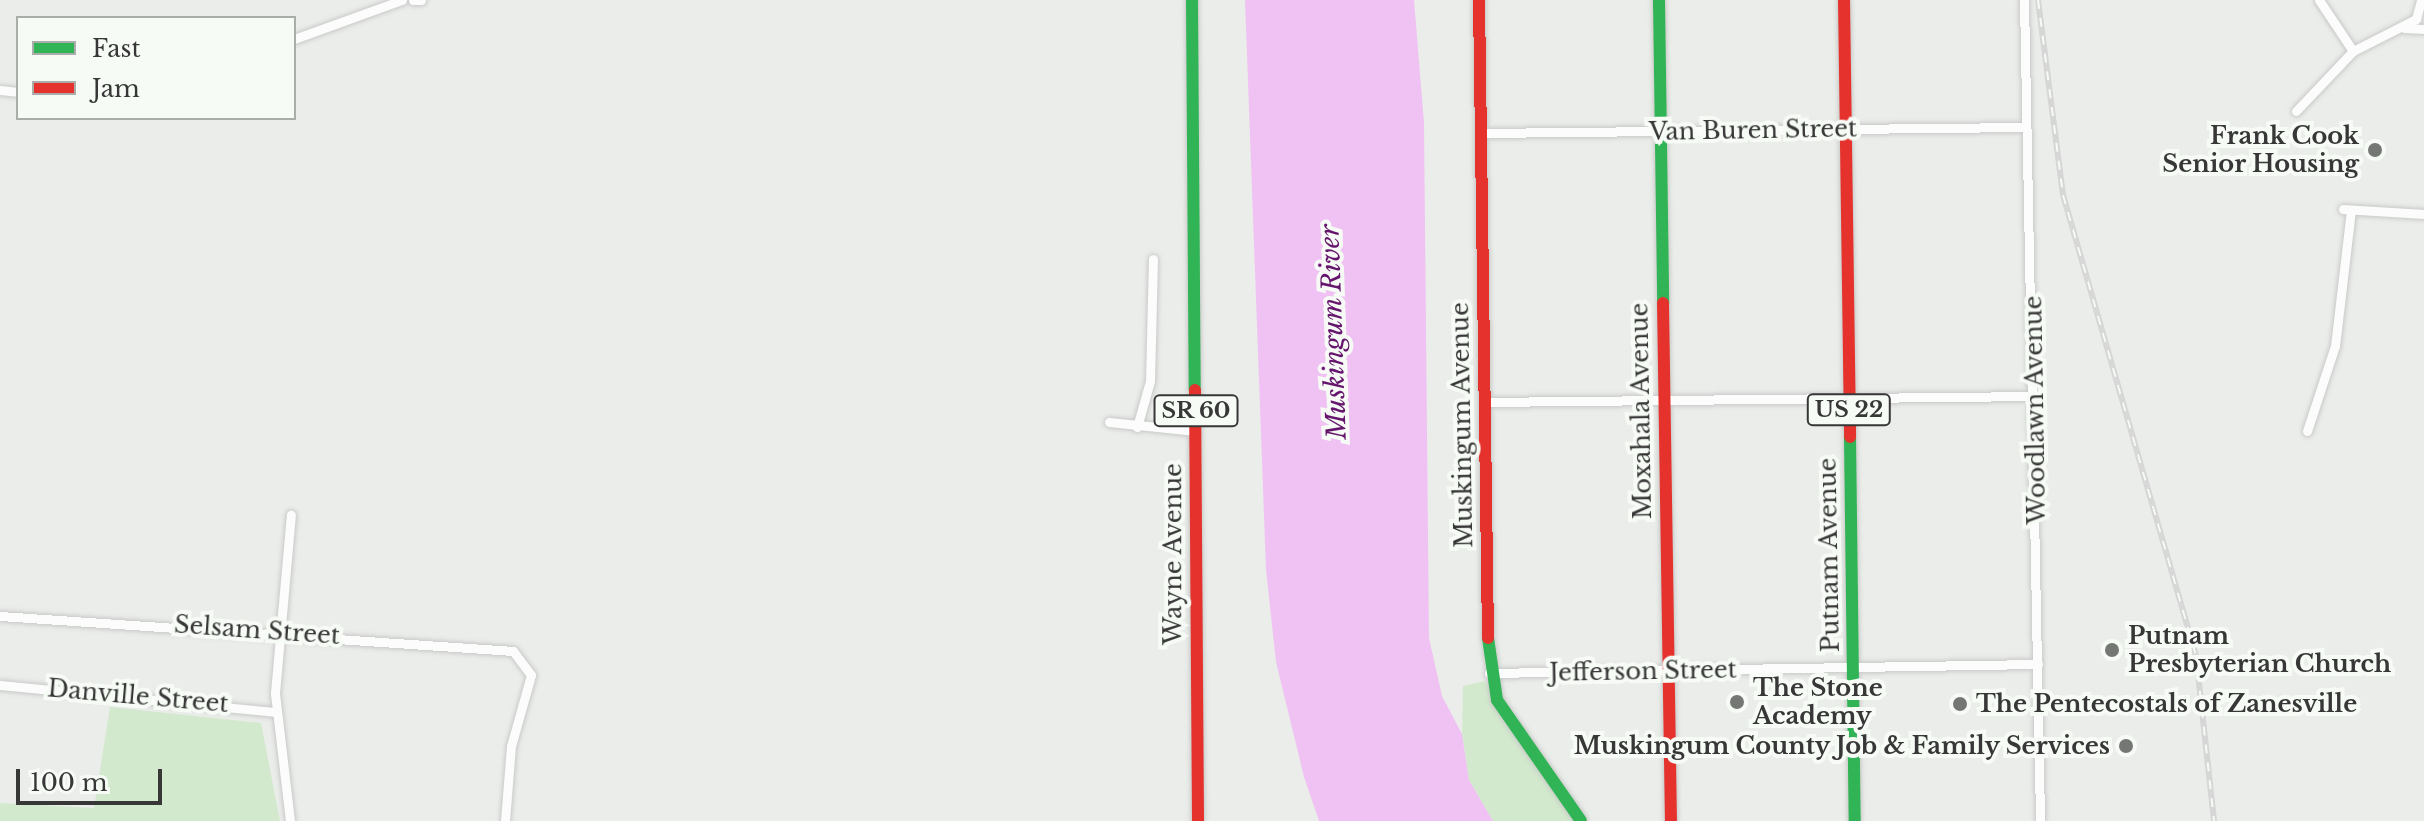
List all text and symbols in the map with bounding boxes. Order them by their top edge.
legend [16,16,296,120]
text: Fast [92,34,140,63]
text: Jam [92,74,140,103]
street label: Van Buren Street [1649,114,1857,146]
place label: Frank Cook Senior Housing [2162,122,2359,178]
marker: Frank Cook Senior Housing [2366,141,2384,159]
water label: Muskingum River [1315,223,1353,441]
street label: Woodlawn Avenue [2019,295,2051,525]
street label: Muskingum Avenue [1445,301,1479,549]
street label: Moxahala Avenue [1625,302,1657,520]
road number: US 22 [1805,392,1893,428]
road number: SR 60 [1152,393,1240,429]
street label: Putnam Avenue [1813,457,1845,653]
street label: Wayne Avenue [1159,463,1187,645]
street label: Selsam Street [173,610,341,650]
place label: Putnam Presbyterian Church [2128,622,2391,678]
marker: Putnam Presbyterian Church [2103,641,2121,659]
street label: Jefferson Street [1549,655,1737,687]
street label: Danville Street [46,674,230,718]
place label: The Stone Academy [1753,674,1883,730]
place label: The Pentecostals of Zanesville [1976,690,2357,718]
marker: The Stone Academy [1728,693,1746,711]
marker: The Pentecostals of Zanesville [1951,695,1969,713]
place label: Muskingum County Job & Family Services [1572,732,2110,760]
marker: Muskingum County Job & Family Services [2117,737,2135,755]
scale bar [20,753,166,803]
text: 100 m [30,768,108,797]

